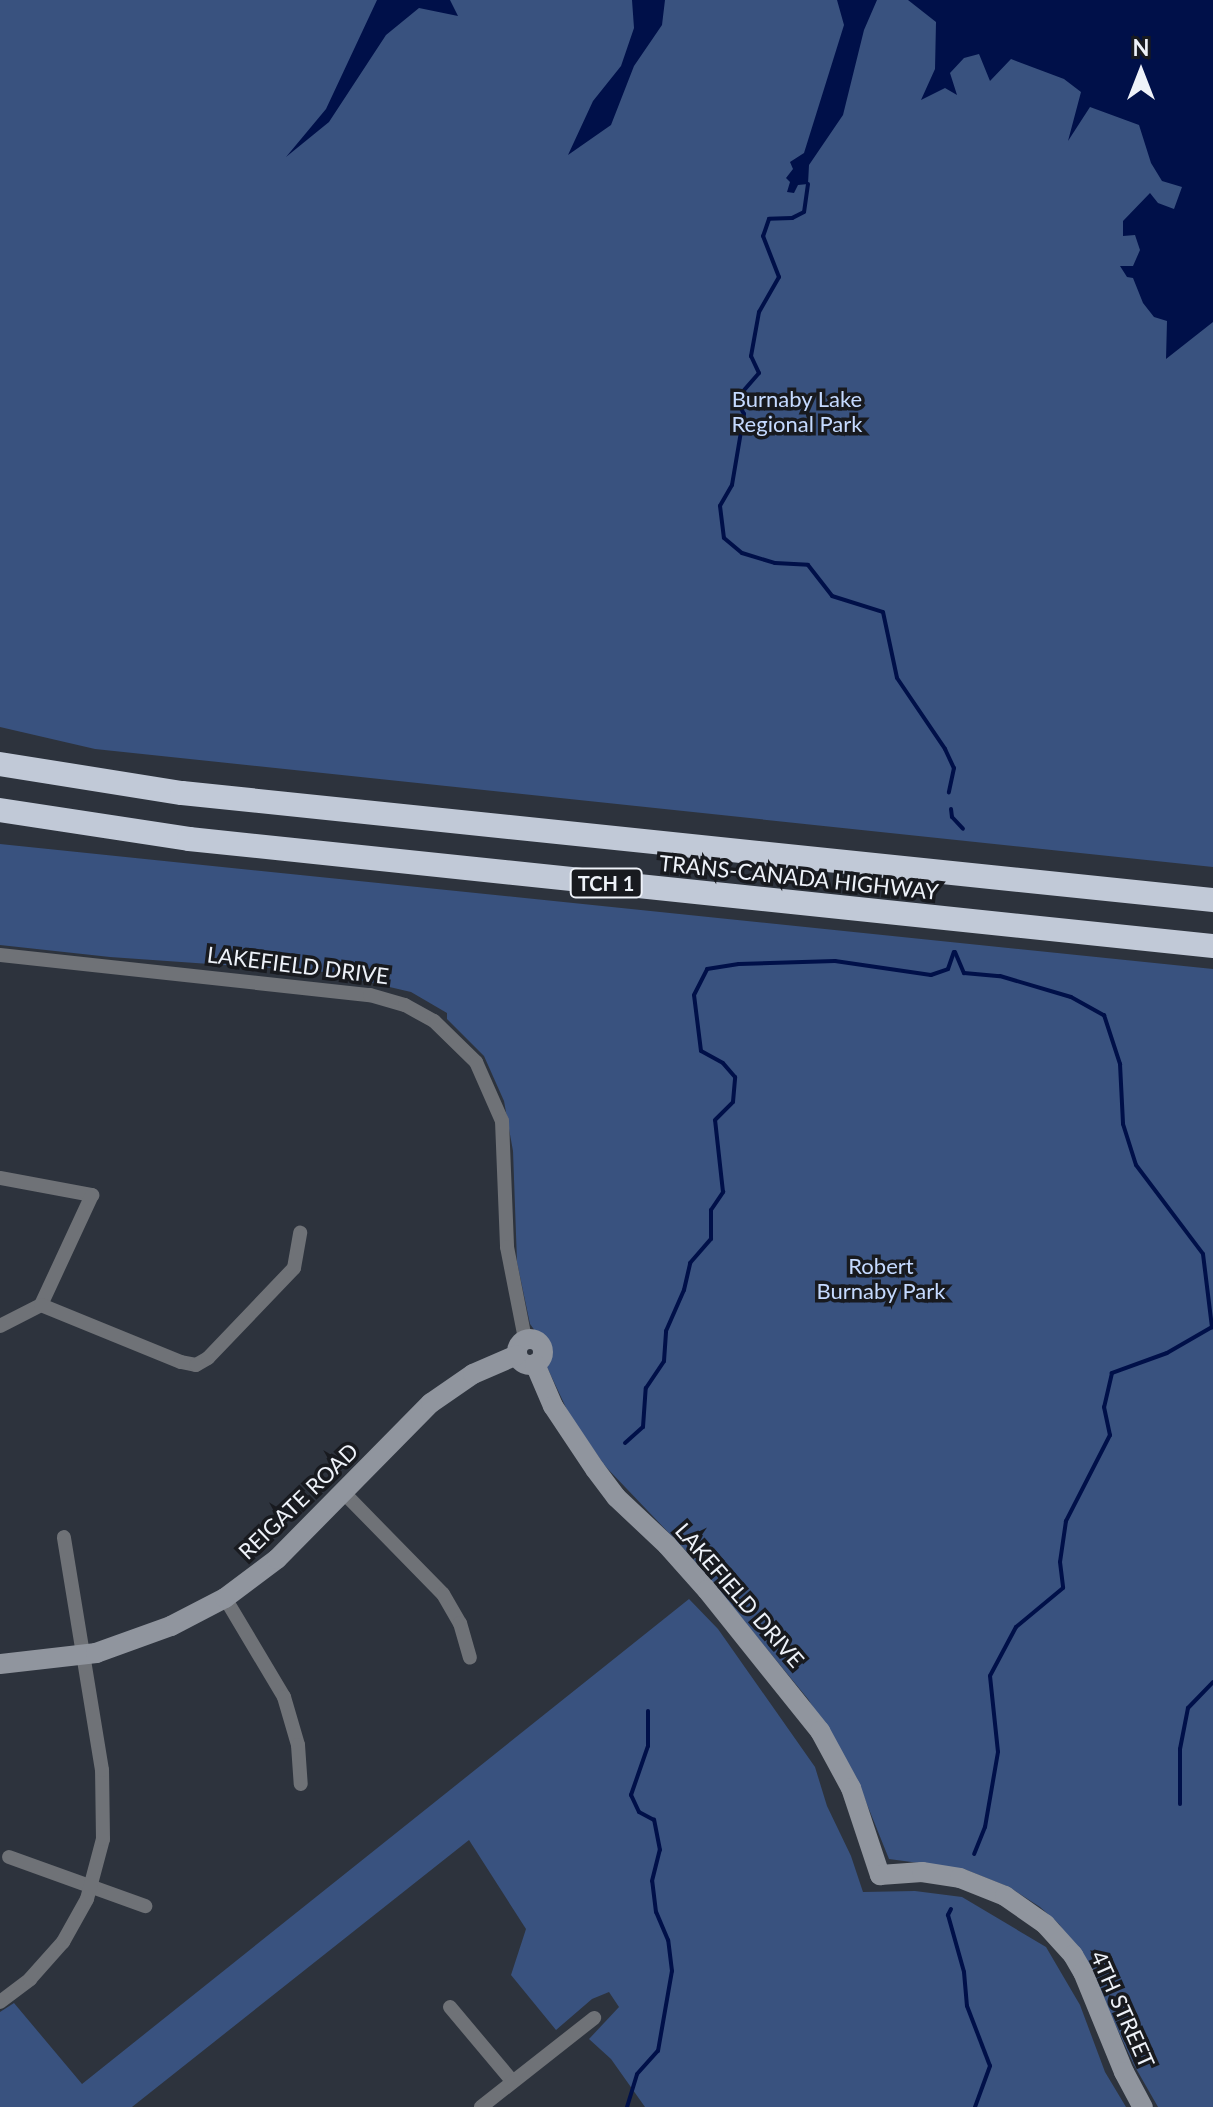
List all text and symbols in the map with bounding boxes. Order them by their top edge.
north arrow [1101,32,1181,112]
text: N [1133,34,1149,61]
park label: Burnaby Lake Regional Park [732,385,862,436]
street label: TRANS-CANADA HIGHWAY [658,849,940,905]
road number: TCH 1 [568,867,644,899]
street label: LAKEFIELD DRIVE [206,941,390,989]
park label: Robert Burnaby Park [816,1252,946,1304]
street label: REIGATE ROAD [233,1437,363,1565]
street label: LAKEFIELD DRIVE [670,1517,810,1673]
street label: 4TH STREET [1085,1946,1161,2072]

